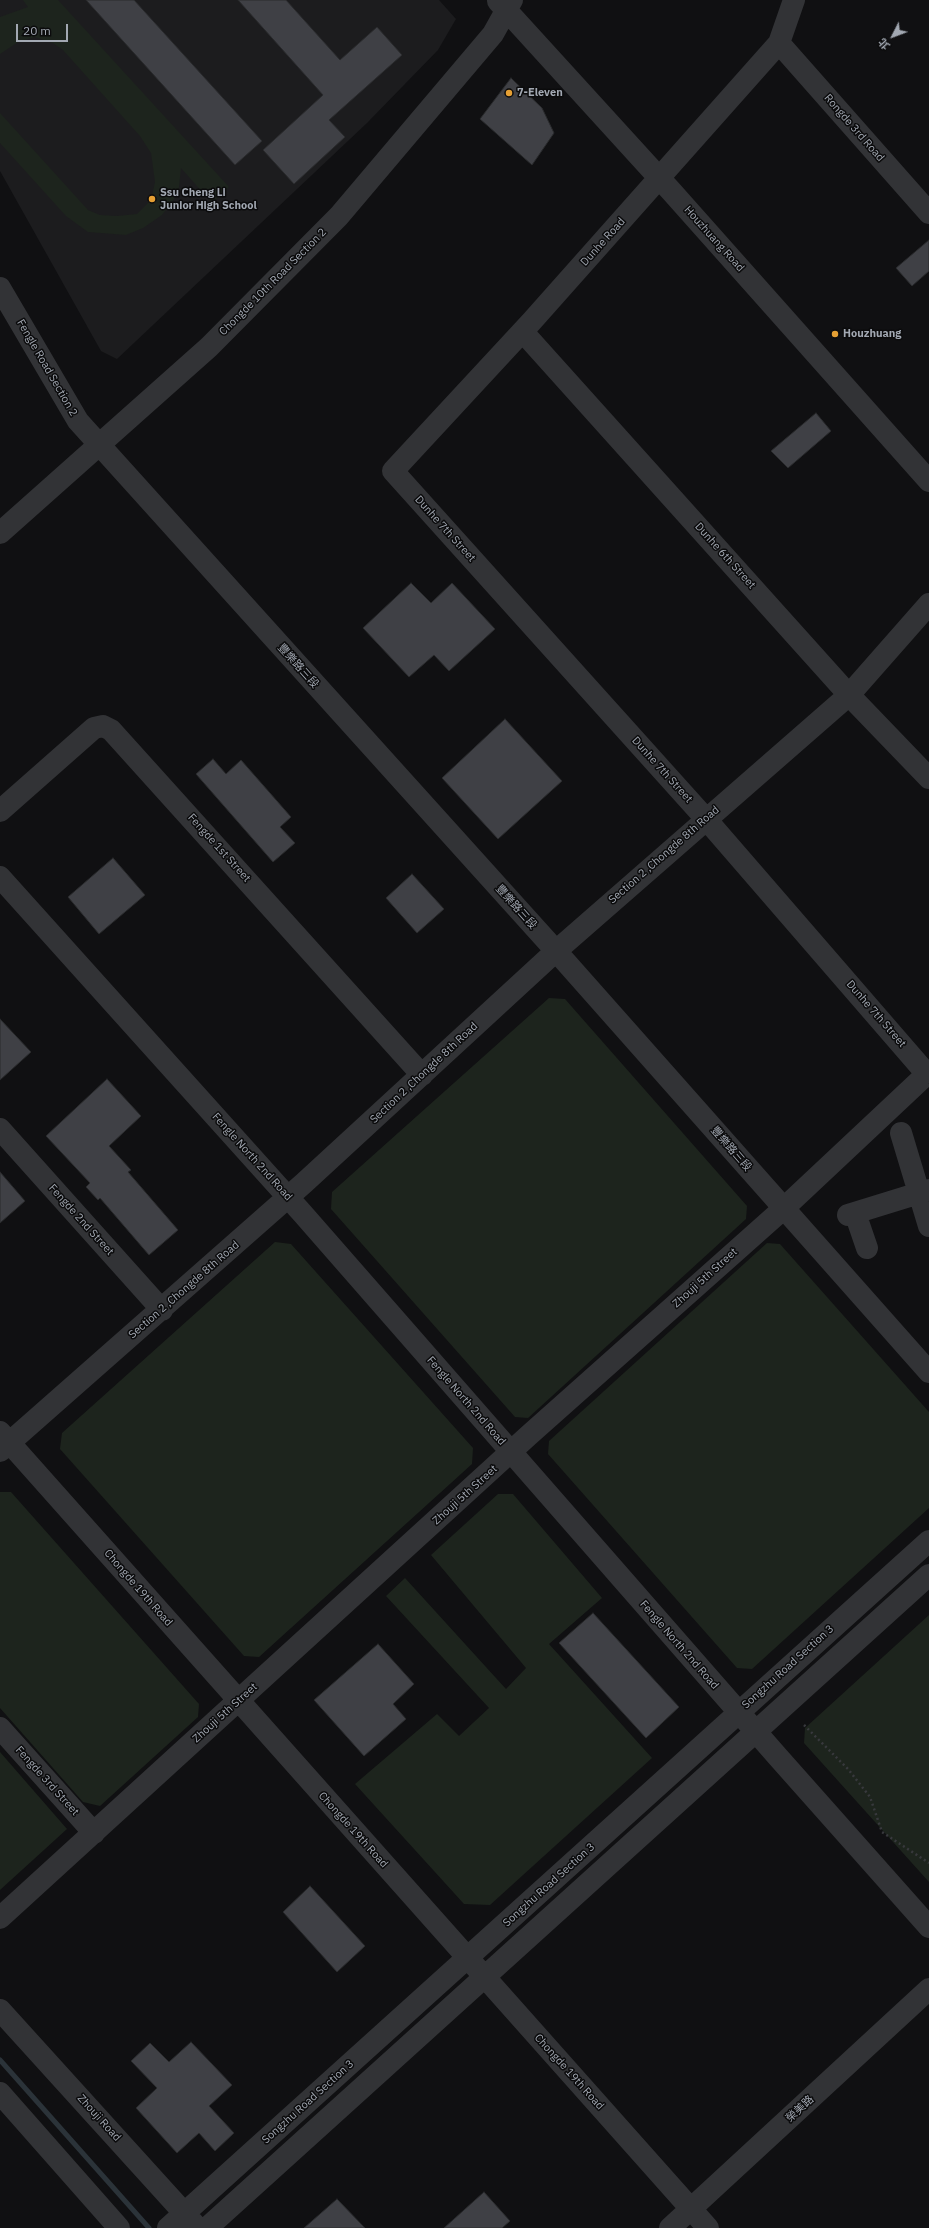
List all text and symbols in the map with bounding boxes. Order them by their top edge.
scale bar [18,16,70,42]
north arrow [873,16,913,56]
text: 20 m [23,23,51,38]
text: 北 [875,35,893,53]
place label: 7-Eleven [517,86,563,100]
marker: 7-Eleven [504,88,514,98]
street label: Rongde 3rd Road [821,92,887,164]
place label: Ssu Cheng Li Junior High School [160,186,257,212]
marker: Ssu Cheng Li Junior High School [147,194,157,204]
street label: Houzhuang Road [681,204,747,274]
street label: Dunhe Road [578,215,628,269]
street label: Chongde 10th Road Section 2 [217,226,329,338]
street label: Fengle Road Section 2 [14,317,80,419]
place label: Houzhuang [843,327,901,341]
marker: Houzhuang [830,329,840,339]
street label: Dunhe 7th Street [412,493,478,565]
street label: Dunhe 6th Street [692,520,758,592]
street label: 豐樂路三段 [275,641,321,691]
street label: Dunhe 7th Street [629,734,695,806]
street label: Section 2 ,Chongde 8th Road [606,803,722,907]
street label: Fengde 1st Street [185,811,253,885]
street label: 豐樂路三段 [493,882,539,932]
street label: Dunhe 7th Street [843,978,909,1050]
street label: Section 2 ,Chongde 8th Road [367,1020,481,1126]
street label: Fengle North 2nd Road [209,1110,295,1204]
street label: 豐樂路三段 [708,1124,754,1174]
street label: Fengde 2nd Street [46,1182,116,1258]
street label: Section 2 ,Chongde 8th Road [126,1238,242,1342]
street label: Zhouji 5th Street [670,1245,740,1311]
street label: Fengle North 2nd Road [424,1354,508,1448]
street label: Zhouji 5th Street [430,1462,500,1528]
street label: Chongde 19th Road [101,1547,175,1629]
street label: Fengle North 2nd Road [637,1598,721,1692]
street label: Songzhu Road Section 3 [739,1622,837,1712]
street label: Zhouji 5th Street [190,1680,260,1746]
street label: Fengde 3rd Street [12,1744,82,1818]
street label: Chongde 19th Road [315,1789,391,1871]
street label: Songzhu Road Section 3 [500,1840,598,1930]
street label: Chongde 19th Road [531,2031,607,2113]
street label: Songzhu Road Section 3 [259,2057,357,2147]
street label: Zhouji Road [75,2092,123,2144]
street label: 榮美路 [783,2093,817,2125]

